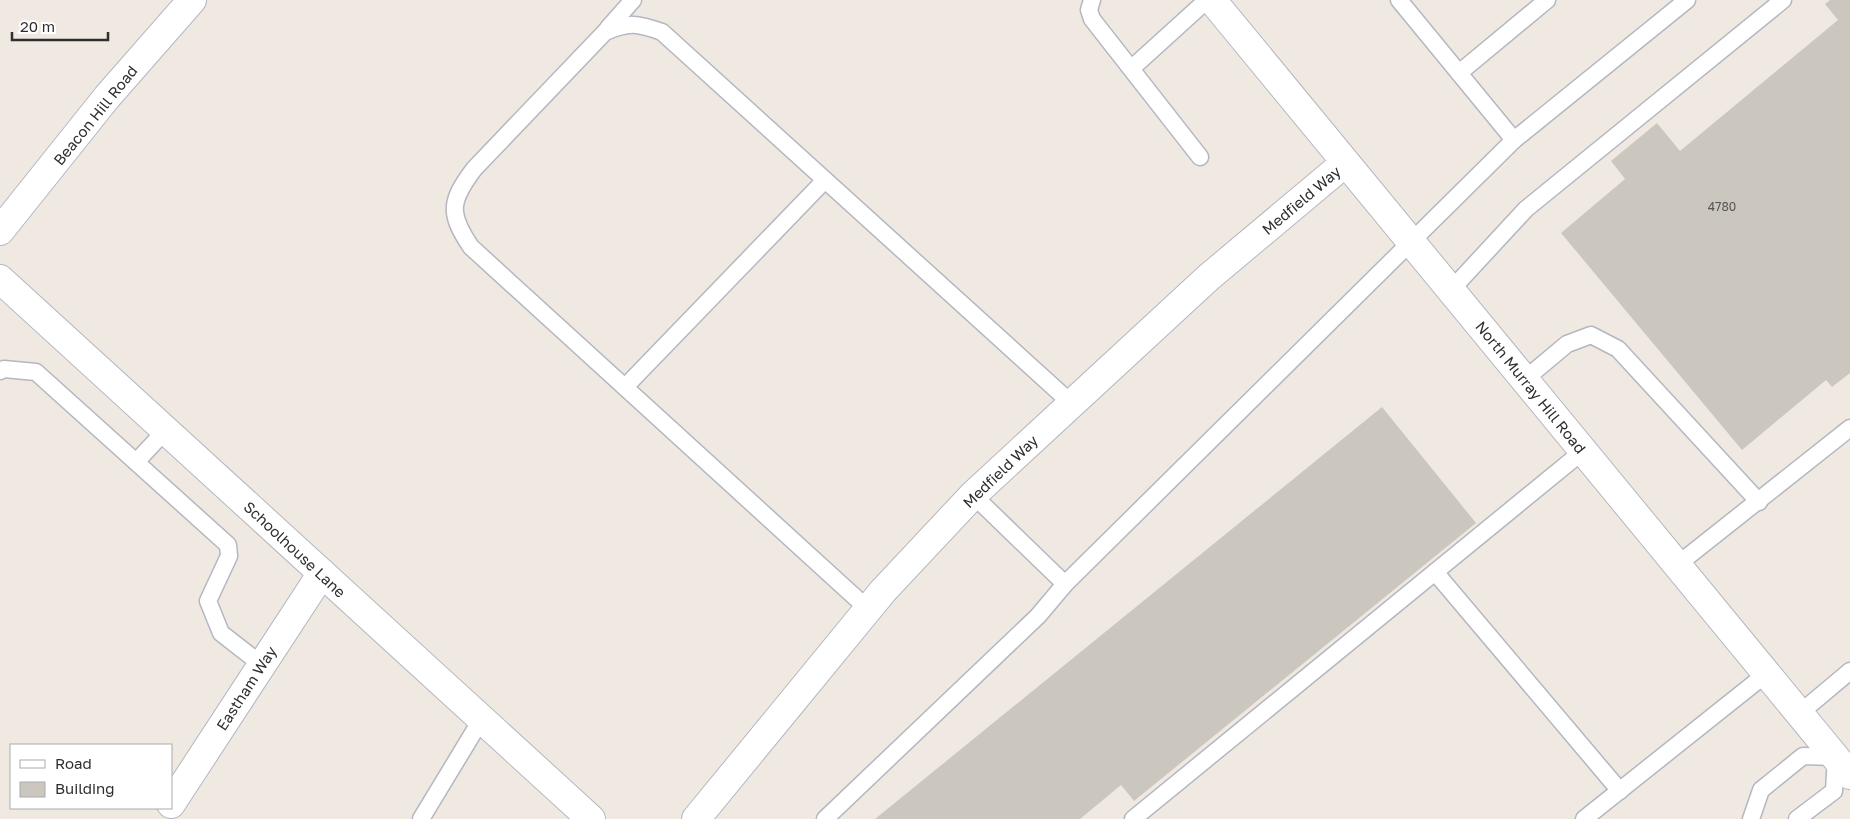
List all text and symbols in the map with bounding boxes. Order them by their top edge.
scale bar [12,10,109,42]
text: 20 m [20,17,55,35]
street label: Beacon Hill Road [49,62,141,168]
street label: Medfield Way [1258,162,1344,238]
house number: 4780 [1708,199,1736,214]
street label: North Murray Hill Road [1472,317,1590,457]
street label: Medfield Way [959,430,1042,511]
street label: Schoolhouse Lane [240,497,350,601]
street label: Eastham Way [212,642,280,733]
legend [10,744,172,809]
text: Road [55,754,92,772]
text: Building [55,779,115,797]

